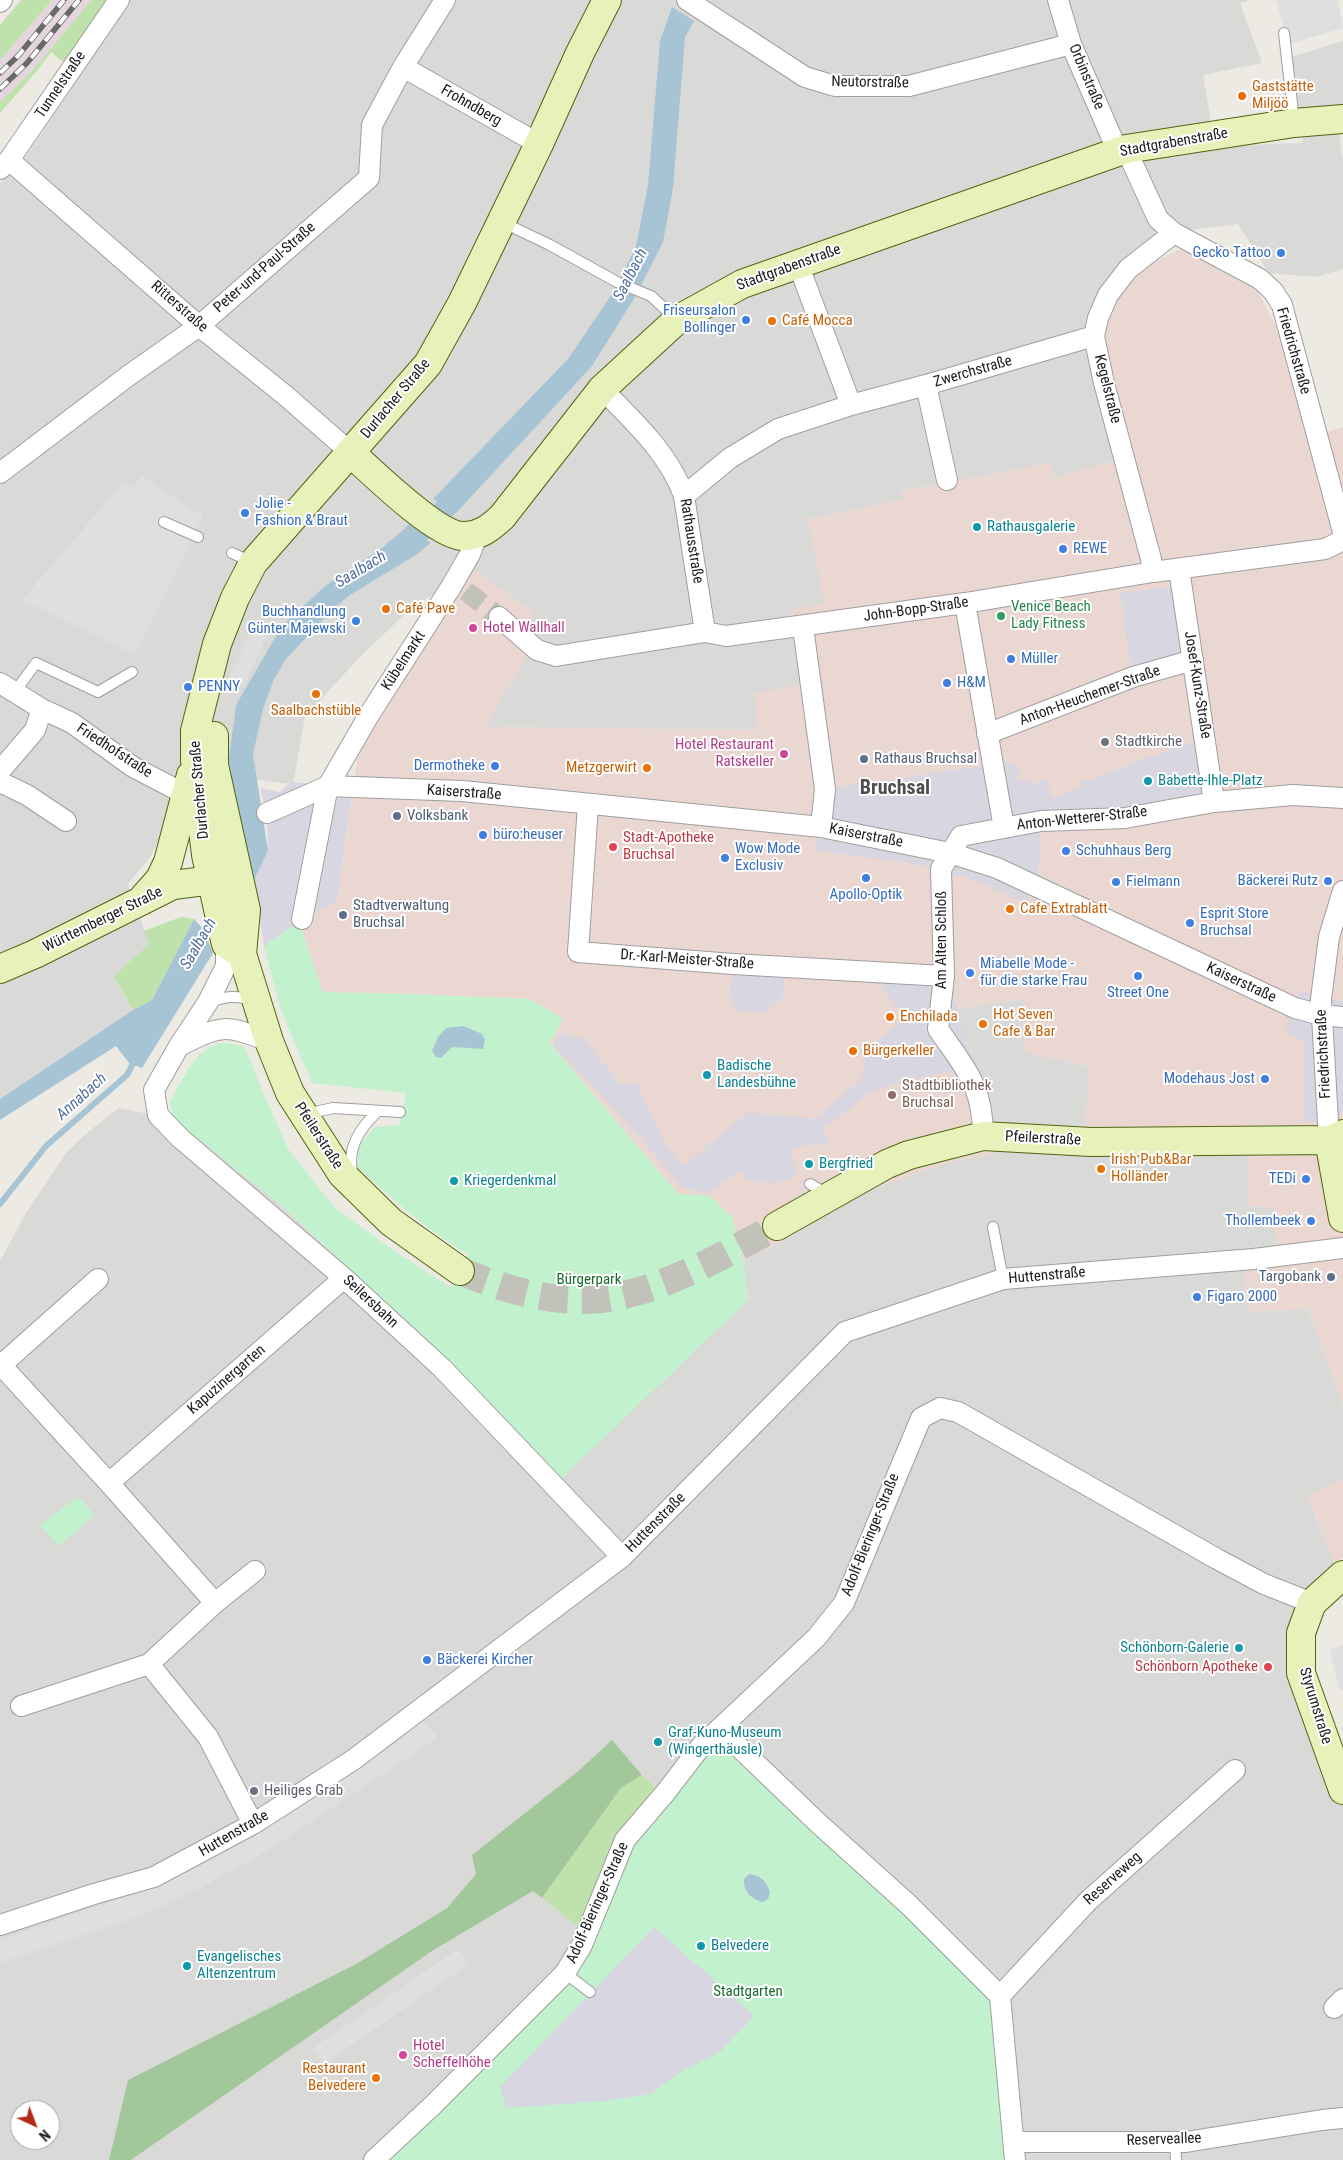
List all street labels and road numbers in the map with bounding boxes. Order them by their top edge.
street label: Orbinstraße [1064,42,1108,112]
street label: Tunnelstraße [32,48,90,122]
street label: Neutorstraße [831,73,909,93]
street label: Frohndberg [437,81,505,131]
street label: Stadtgrabenstraße [1119,125,1229,161]
street label: Peter-und-Paul-Straße [210,219,320,317]
street label: Stadtgrabenstraße [735,241,843,295]
street label: Ritterstraße [147,277,211,337]
street label: Friedrichstraße [1272,306,1314,396]
street label: Zwerchstraße [932,352,1014,392]
street label: Kegelstraße [1090,353,1124,425]
street label: Durlacher Straße [357,355,435,443]
street label: Rathausstraße [675,497,707,585]
street label: John-Bopp-Straße [862,594,970,626]
street label: Kübelmarkt [378,628,430,694]
street label: Josef-Kunz-Straße [1180,630,1214,740]
street label: Anton-Heuchemer-Straße [1017,662,1163,730]
street label: Friedhofstraße [73,720,155,782]
street label: Durlacher Straße [187,740,213,840]
street label: Kaiserstraße [426,781,502,805]
street label: Anton-Wetterer-Straße [1016,803,1148,835]
street label: Kaiserstraße [828,820,904,852]
street label: Württemberger Straße [40,883,166,957]
street label: Am Alten Schloß [933,891,951,989]
street label: Dr.-Karl-Meister-Straße [620,946,754,974]
street label: Kaiserstraße [1203,959,1279,1007]
street label: Friedrichstraße [1313,1009,1335,1099]
street label: Pfeilerstraße [290,1099,346,1173]
street label: Pfeilerstraße [1005,1128,1081,1150]
street label: Huttenstraße [1008,1264,1086,1288]
street label: Seilersbahn [339,1272,401,1332]
street label: Kapuzinergarten [184,1341,270,1419]
street label: Adolf-Bieringer-Straße [838,1471,904,1599]
street label: Huttenstraße [622,1489,690,1557]
street label: Styrumstraße [1295,1666,1335,1746]
street label: Huttenstraße [196,1807,272,1861]
street label: Adolf-Bieringer-Straße [563,1840,633,1966]
street label: Reserveweg [1081,1849,1145,1909]
street label: Reserveallee [1126,2130,1202,2150]

